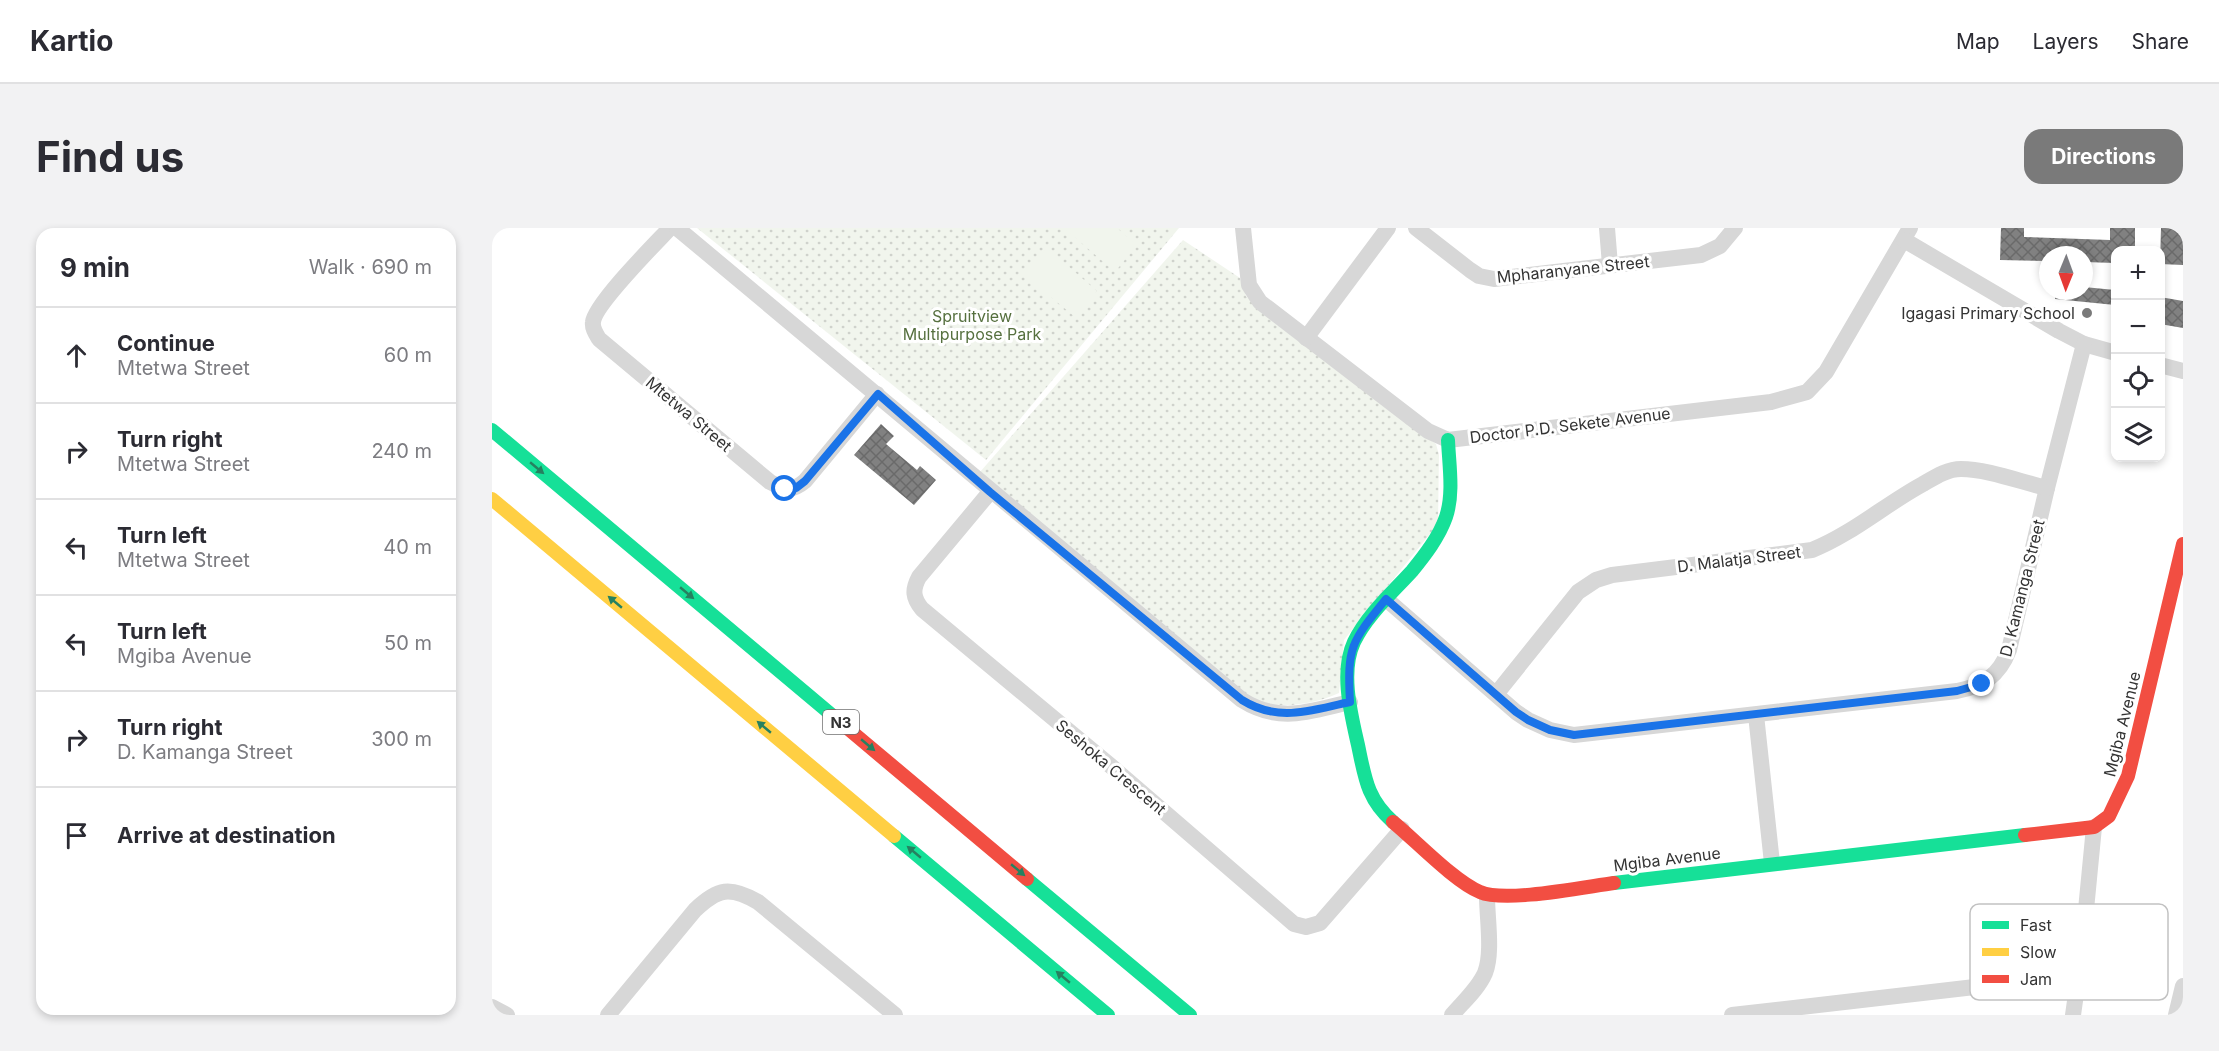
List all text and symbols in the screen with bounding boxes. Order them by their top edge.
text: Kartio [30,24,113,58]
text: Map [1956,29,2000,54]
text: Layers [2033,29,2099,54]
text: Share [2132,29,2189,54]
button: Directions [2024,129,2183,184]
text: Find us [36,131,184,182]
north arrow [2039,246,2093,300]
map controls [2111,246,2165,462]
button: + [2111,246,2165,300]
street label: Mpharanyane Street [1496,251,1650,287]
text: 9 min [60,252,130,283]
text: Walk · 690 m [309,255,432,279]
button: − [2111,300,2165,354]
place label: Igagasi Primary School [1901,303,2075,323]
park label: Spruitview Multipurpose Park [903,306,1042,344]
marker: Igagasi Primary School [2080,306,2094,320]
text: Continue [117,330,215,356]
icon: ahead [60,339,93,372]
text: 60 m [384,343,432,367]
button: locate [2111,354,2165,408]
text: Mtetwa Street [117,356,250,380]
street label: Mtetwa Street [642,372,736,456]
street label: Doctor P.D. Sekete Avenue [1468,403,1672,447]
button: layers [2111,408,2165,462]
text: Turn right [117,426,223,452]
icon: right [60,435,93,468]
text: 240 m [371,439,432,463]
text: Mtetwa Street [117,452,250,476]
one-way arrow [529,461,544,474]
route start [771,475,797,501]
street label: D. Kamanga Street [1995,517,2049,659]
text: Turn left [117,522,207,548]
icon: left [60,531,93,564]
text: 40 m [383,535,432,559]
street label: D. Malatja Street [1676,542,1802,576]
text: Mtetwa Street [117,548,250,572]
one-way arrow [679,586,694,599]
one-way arrow [608,596,623,609]
text: Turn left [117,618,207,644]
icon: left [60,627,93,660]
text: 50 m [384,631,432,655]
text: Mgiba Avenue [117,644,252,668]
street label: Mgiba Avenue [2099,669,2145,779]
route end [1968,670,1994,696]
road number: N3 [823,710,859,734]
text: Turn right [117,714,223,740]
street label: Seshoka Crescent [1052,715,1170,819]
one-way arrow [757,721,772,734]
icon: right [60,723,93,756]
text: 300 m [371,727,432,751]
one-way arrow [861,738,876,751]
text: D. Kamanga Street [117,740,293,764]
icon: arrive [60,819,93,852]
text: Arrive at destination [117,822,336,848]
street label: Mgiba Avenue [1612,843,1722,875]
one-way arrow [907,846,922,859]
one-way arrow [1010,863,1025,876]
legend [1970,904,2168,1000]
text: Fast [2020,915,2052,935]
text: Slow [2020,942,2057,962]
text: Jam [2020,969,2052,989]
one-way arrow [1056,972,1071,984]

